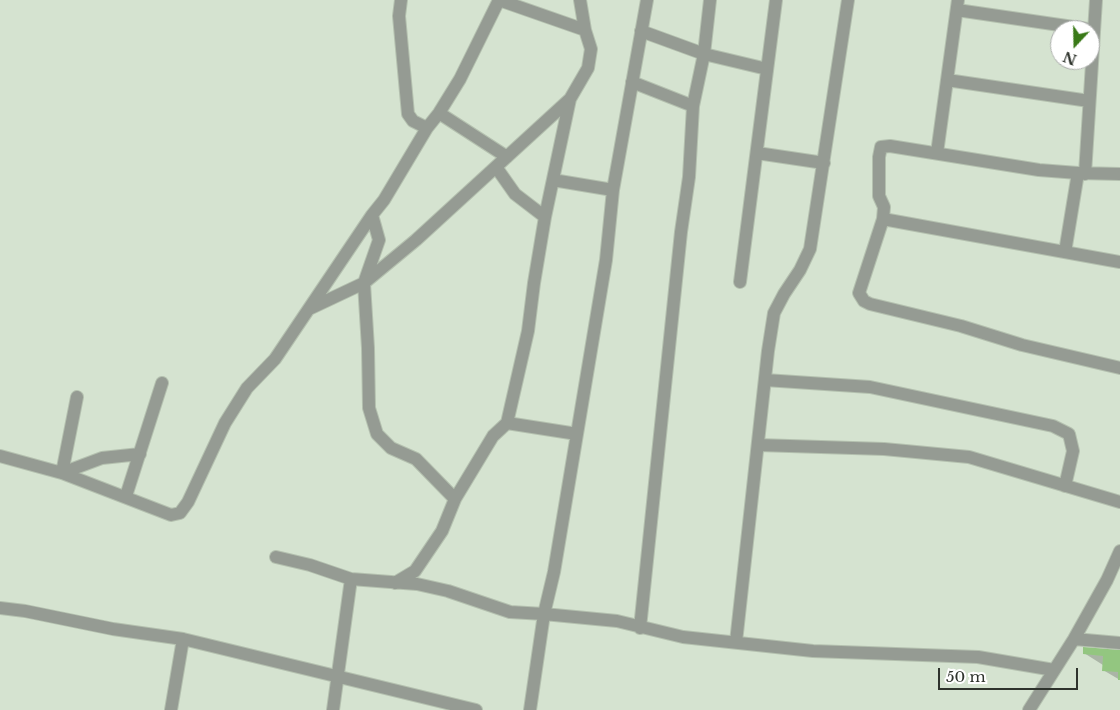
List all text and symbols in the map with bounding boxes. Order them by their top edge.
north arrow [1050,20,1100,70]
text: N [1061,47,1079,69]
scale bar [940,658,1080,690]
text: 50 m [946,667,986,686]

